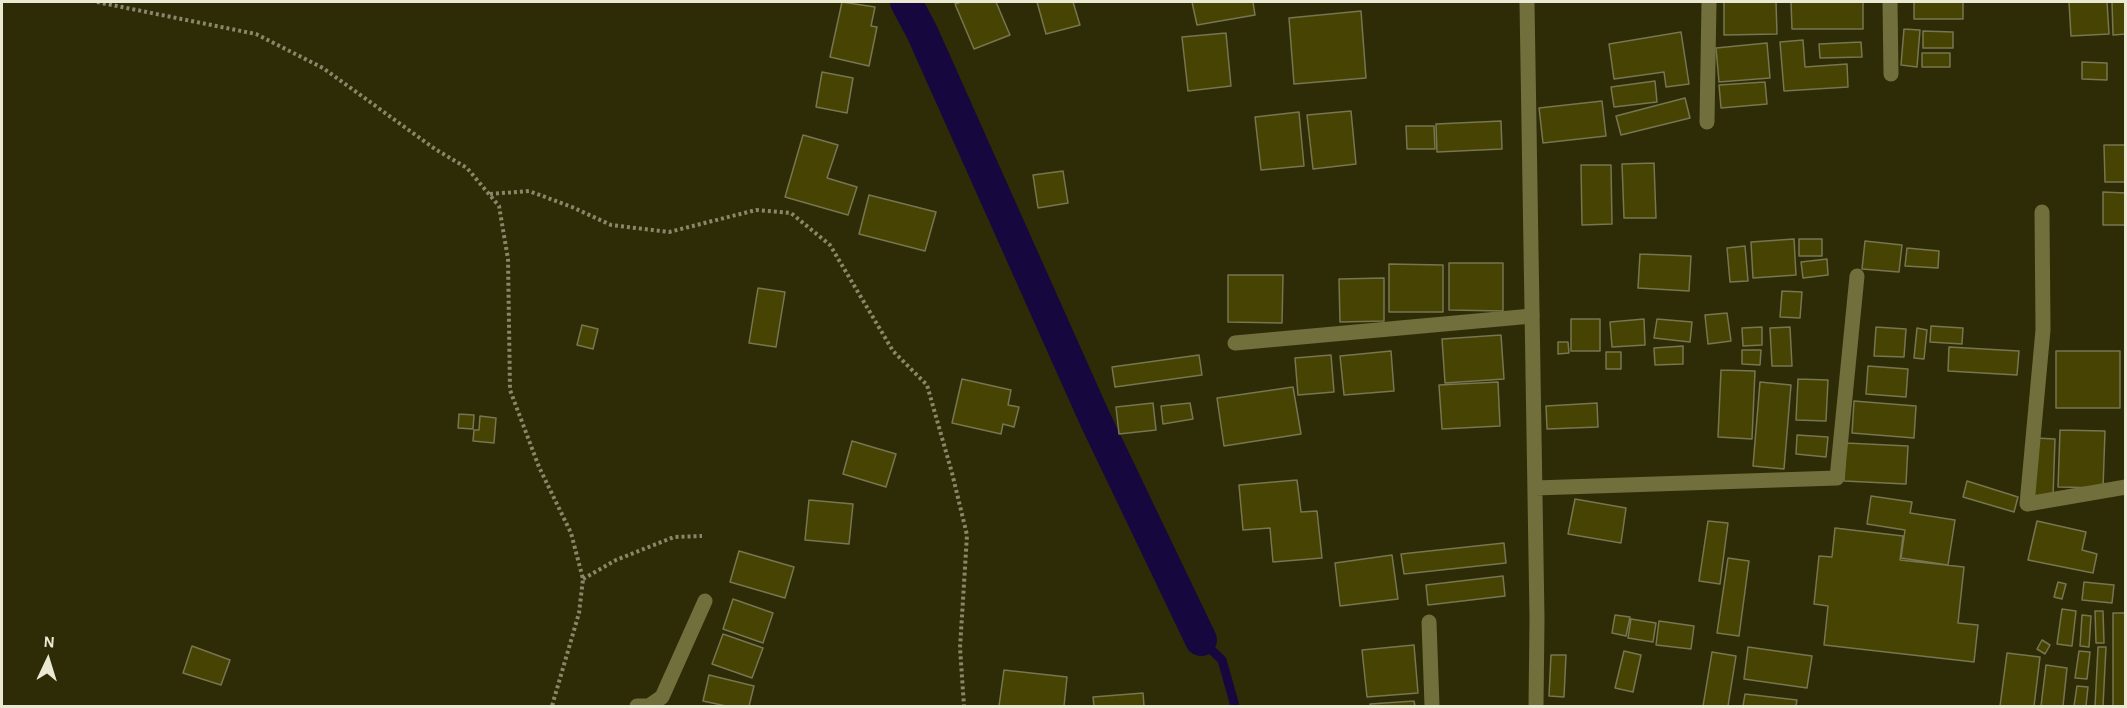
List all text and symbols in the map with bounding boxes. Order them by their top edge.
north arrow [18,630,78,690]
text: N [43,634,55,650]

